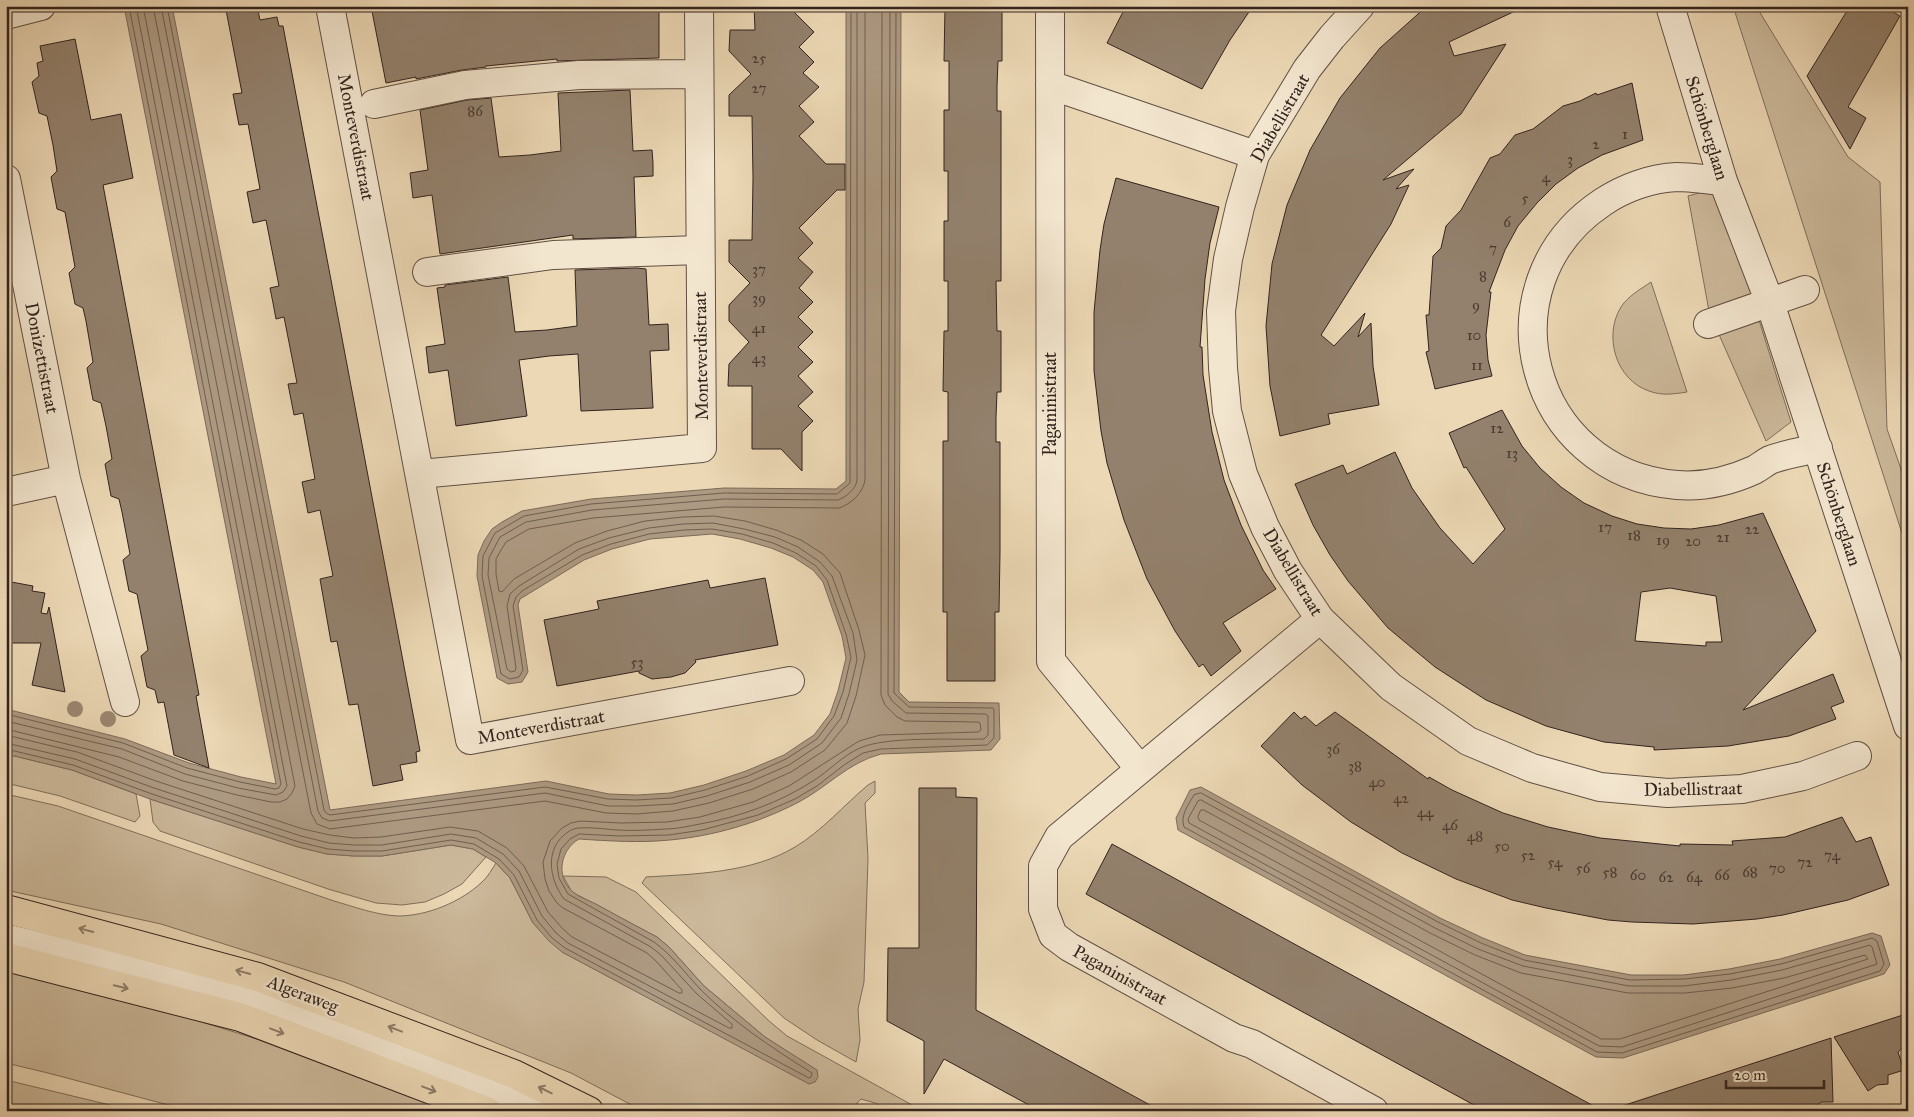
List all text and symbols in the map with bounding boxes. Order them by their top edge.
house number: 25 [752,49,766,67]
street label: Diabellistraat [1246,69,1315,166]
street label: Monteverdistraat [333,72,379,203]
street label: Schönberglaan [1680,73,1733,183]
house number: 27 [752,79,767,97]
house number: 86 [467,102,484,120]
house number: 1 [1622,125,1628,143]
house number: 2 [1592,135,1600,153]
house number: 3 [1567,150,1573,168]
house number: 4 [1542,168,1551,186]
house number: 5 [1522,189,1529,207]
house number: 6 [1503,213,1512,231]
house number: 7 [1489,239,1497,257]
house number: 37 [752,260,766,278]
house number: 8 [1479,267,1487,285]
house number: 39 [752,289,766,307]
street label: Monteverdistraat [689,291,713,421]
house number: 9 [1472,296,1480,314]
street label: Donizettistraat [20,300,64,416]
house number: 41 [752,319,766,337]
house number: 10 [1467,326,1481,344]
house number: 43 [752,349,766,367]
street label: Paganinistraat [1039,351,1062,456]
house number: 11 [1471,356,1483,374]
house number: 12 [1490,419,1504,437]
house number: 13 [1506,444,1518,462]
street label: Schönberglaan [1811,459,1866,569]
house number: 17 [1598,518,1612,536]
house number: 22 [1745,520,1760,538]
street label: Diabellistraat [1258,524,1328,621]
house number: 18 [1627,526,1641,544]
house number: 21 [1716,528,1730,546]
house number: 19 [1656,531,1670,549]
house number: 20 [1685,532,1701,550]
house number: 53 [631,653,643,671]
street label: Monteverdistraat [476,705,607,749]
house number: 36 [1326,740,1341,758]
house number: 38 [1348,757,1362,775]
house number: 40 [1368,773,1386,791]
street label: Diabellistraat [1643,777,1743,801]
house number: 42 [1393,789,1409,807]
house number: 44 [1417,803,1434,821]
house number: 46 [1442,816,1459,834]
house number: 48 [1467,827,1483,845]
house number: 50 [1494,837,1510,855]
house number: 52 [1521,846,1536,864]
house number: 74 [1824,846,1841,864]
house number: 54 [1548,853,1563,871]
house number: 72 [1797,853,1813,871]
house number: 56 [1576,859,1592,877]
house number: 70 [1769,859,1785,877]
house number: 58 [1603,863,1617,881]
house number: 68 [1742,863,1758,881]
house number: 60 [1630,866,1646,884]
house number: 66 [1714,866,1731,884]
house number: 62 [1658,868,1674,886]
house number: 64 [1686,868,1703,886]
one-way arrow [78,925,94,935]
street label: Paganinistraat [1069,940,1171,1011]
one-way arrow [235,967,251,977]
street label: Algeraweg [263,970,342,1019]
one-way arrow [113,982,129,992]
one-way arrow [388,1024,403,1033]
one-way arrow [269,1027,285,1036]
scale bar [1726,1057,1824,1089]
text: 20 m [1734,1066,1766,1084]
one-way arrow [538,1084,553,1094]
one-way arrow [421,1085,436,1094]

